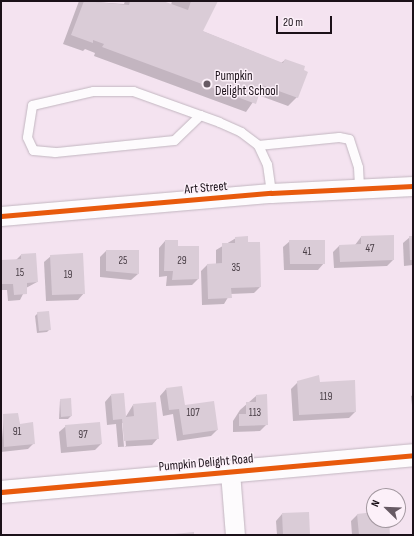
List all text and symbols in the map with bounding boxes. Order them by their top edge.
scale bar [278,8,334,34]
text: 20 m [283,15,303,30]
place label: Pumpkin Delight School [215,69,278,100]
marker: Pumpkin Delight School [202,79,212,89]
street label: Art Street [184,178,228,198]
house number: 47 [366,242,374,256]
house number: 41 [303,245,311,259]
house number: 25 [119,254,127,268]
house number: 29 [177,254,187,268]
house number: 35 [231,261,241,275]
house number: 15 [16,266,24,280]
house number: 19 [64,268,72,282]
house number: 119 [320,390,332,404]
house number: 107 [186,406,200,420]
house number: 113 [249,406,261,420]
house number: 91 [13,425,21,439]
house number: 97 [78,428,88,442]
street label: Pumpkin Delight Road [158,451,254,475]
north arrow [366,488,406,528]
text: N [368,498,383,509]

